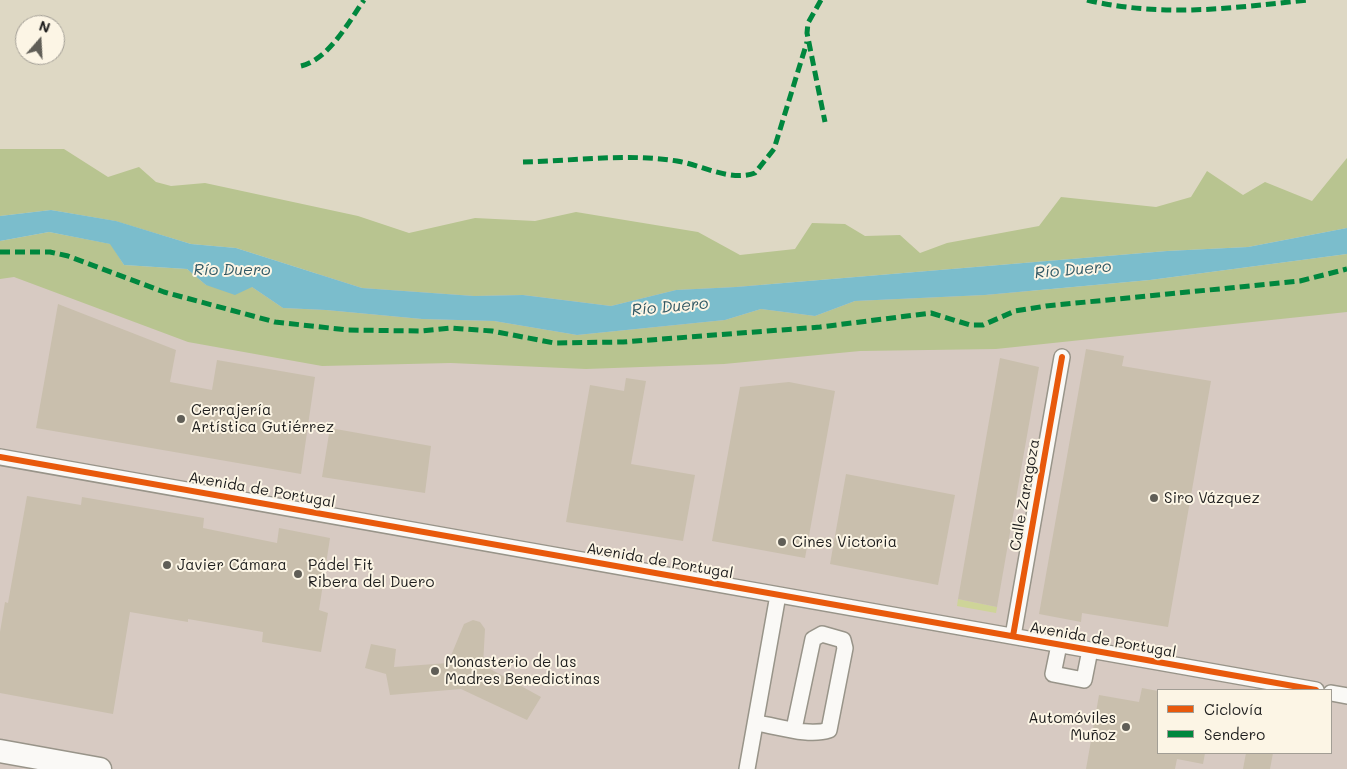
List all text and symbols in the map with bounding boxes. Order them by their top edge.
north arrow [15,15,65,65]
text: N [37,16,53,37]
water label: Río Duero [1034,257,1112,283]
water label: Río Duero [193,260,271,280]
water label: Río Duero [631,294,709,320]
place label: Cerrajería Artística Gutiérrez [191,401,334,436]
marker: Cerrajería Artística Gutiérrez [175,413,187,425]
street label: Calle Zaragoza [1006,438,1044,552]
street label: Avenida de Portugal [187,468,337,512]
place label: Siro Vázquez [1164,489,1260,507]
marker: Siro Vázquez [1148,492,1160,504]
place label: Cines Victoria [792,533,897,551]
marker: Cines Victoria [776,536,788,548]
street label: Avenida de Portugal [585,539,735,583]
place label: Javier Cámara [177,556,287,574]
place label: Pádel Fit Ribera del Duero [308,556,434,591]
marker: Javier Cámara [161,559,173,571]
marker: Pádel Fit Ribera del Duero [292,568,304,580]
street label: Avenida de Portugal [1028,618,1178,662]
place label: Monasterio de las Madres Benedictinas [445,653,600,688]
marker: Monasterio de las Madres Benedictinas [429,665,441,677]
legend [1157,689,1332,754]
text: Ciclovía [1204,699,1263,719]
place label: Automóviles Muñoz [1028,709,1116,744]
marker: Automóviles Muñoz [1120,721,1132,733]
text: Sendero [1204,724,1265,744]

